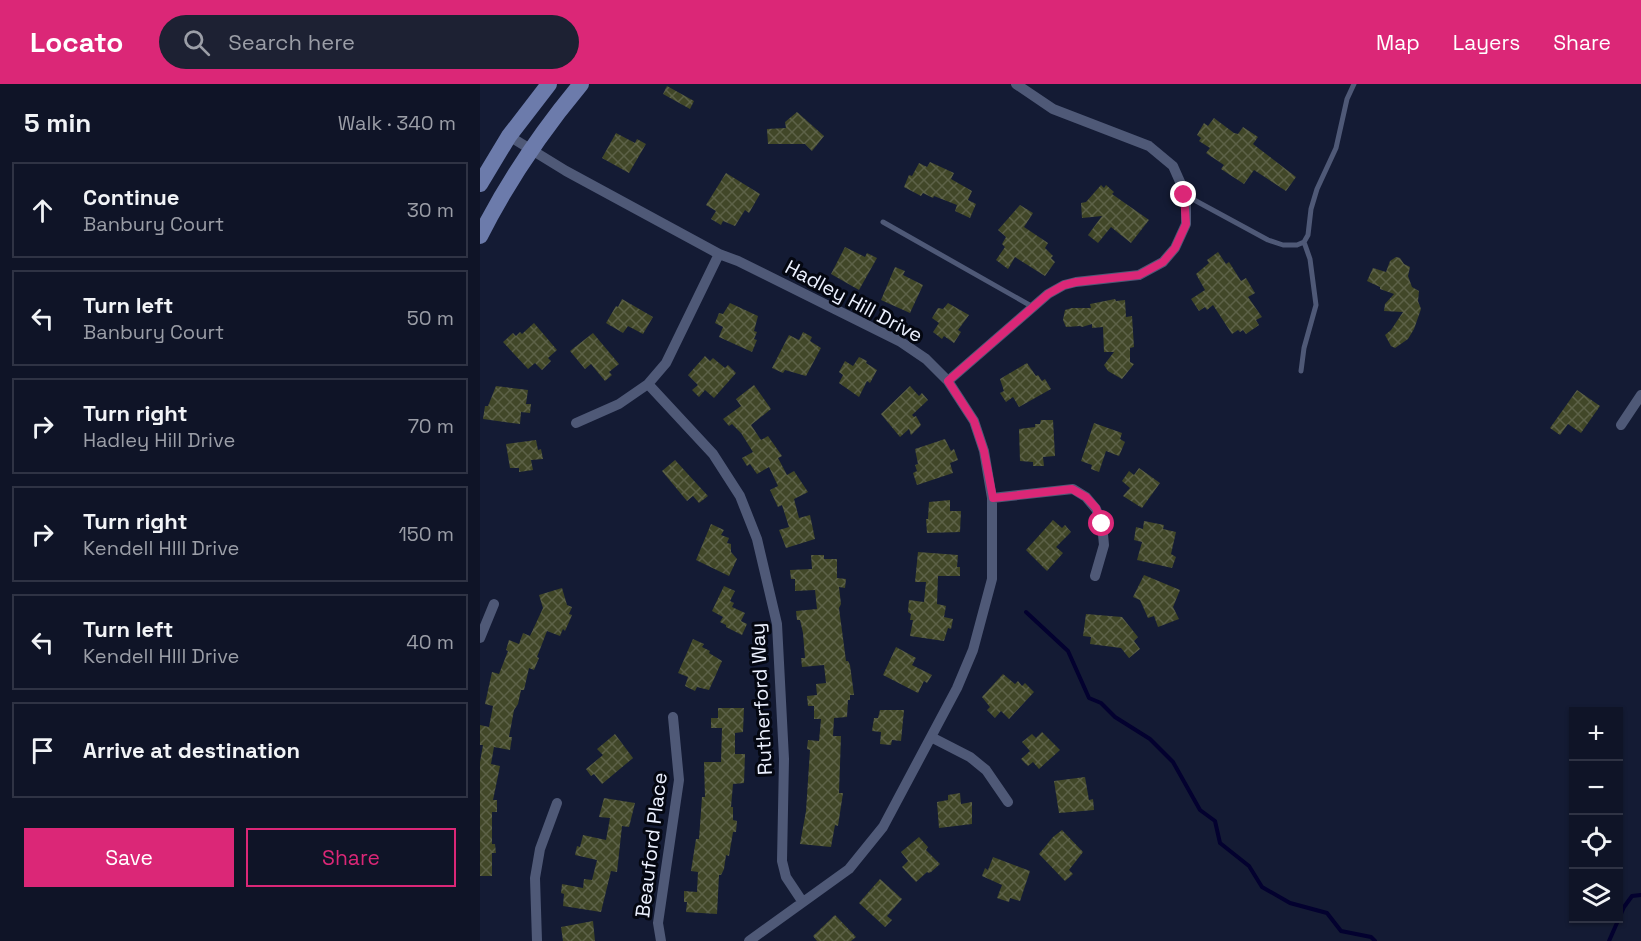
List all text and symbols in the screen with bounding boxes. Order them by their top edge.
search box [159,15,579,69]
text: Locato [30,24,123,60]
icon: search [180,26,213,59]
text: Search here [228,28,355,56]
text: Map [1376,29,1420,56]
text: Layers [1453,29,1520,56]
text: Share [1553,29,1611,56]
text: 5 min [24,106,91,140]
text: Walk · 340 m [338,110,456,136]
route end [1170,181,1196,207]
text: Continue [83,183,179,211]
icon: ahead [26,194,59,227]
text: 30 m [407,197,454,223]
text: Banbury Court [83,211,224,237]
street label: Hadley Hill Drive [781,254,927,348]
text: Turn left [83,291,173,319]
icon: left [26,302,59,335]
text: 50 m [407,305,454,331]
text: Banbury Court [83,319,224,345]
text: Turn right [83,399,188,427]
icon: right [26,410,59,443]
text: 70 m [408,413,454,439]
text: Hadley Hill Drive [83,427,235,453]
text: Turn right [83,507,188,535]
route start [1088,510,1114,536]
icon: right [26,518,59,551]
text: 150 m [399,521,454,547]
text: Kendell HIll Drive [83,535,239,561]
text: Turn left [83,615,173,643]
street label: Rutherford Way [744,622,778,776]
icon: left [26,626,59,659]
text: 40 m [406,629,454,655]
text: Kendell HIll Drive [83,643,239,669]
map controls [1569,707,1623,923]
button: + [1569,707,1623,761]
icon: arrive [26,734,59,767]
text: Arrive at destination [83,736,300,764]
button: − [1569,761,1623,815]
street label: Beauford Place [629,771,673,919]
button: locate [1569,815,1623,869]
button: Save [24,828,234,887]
button: Share [246,828,456,887]
button: layers [1569,869,1623,923]

